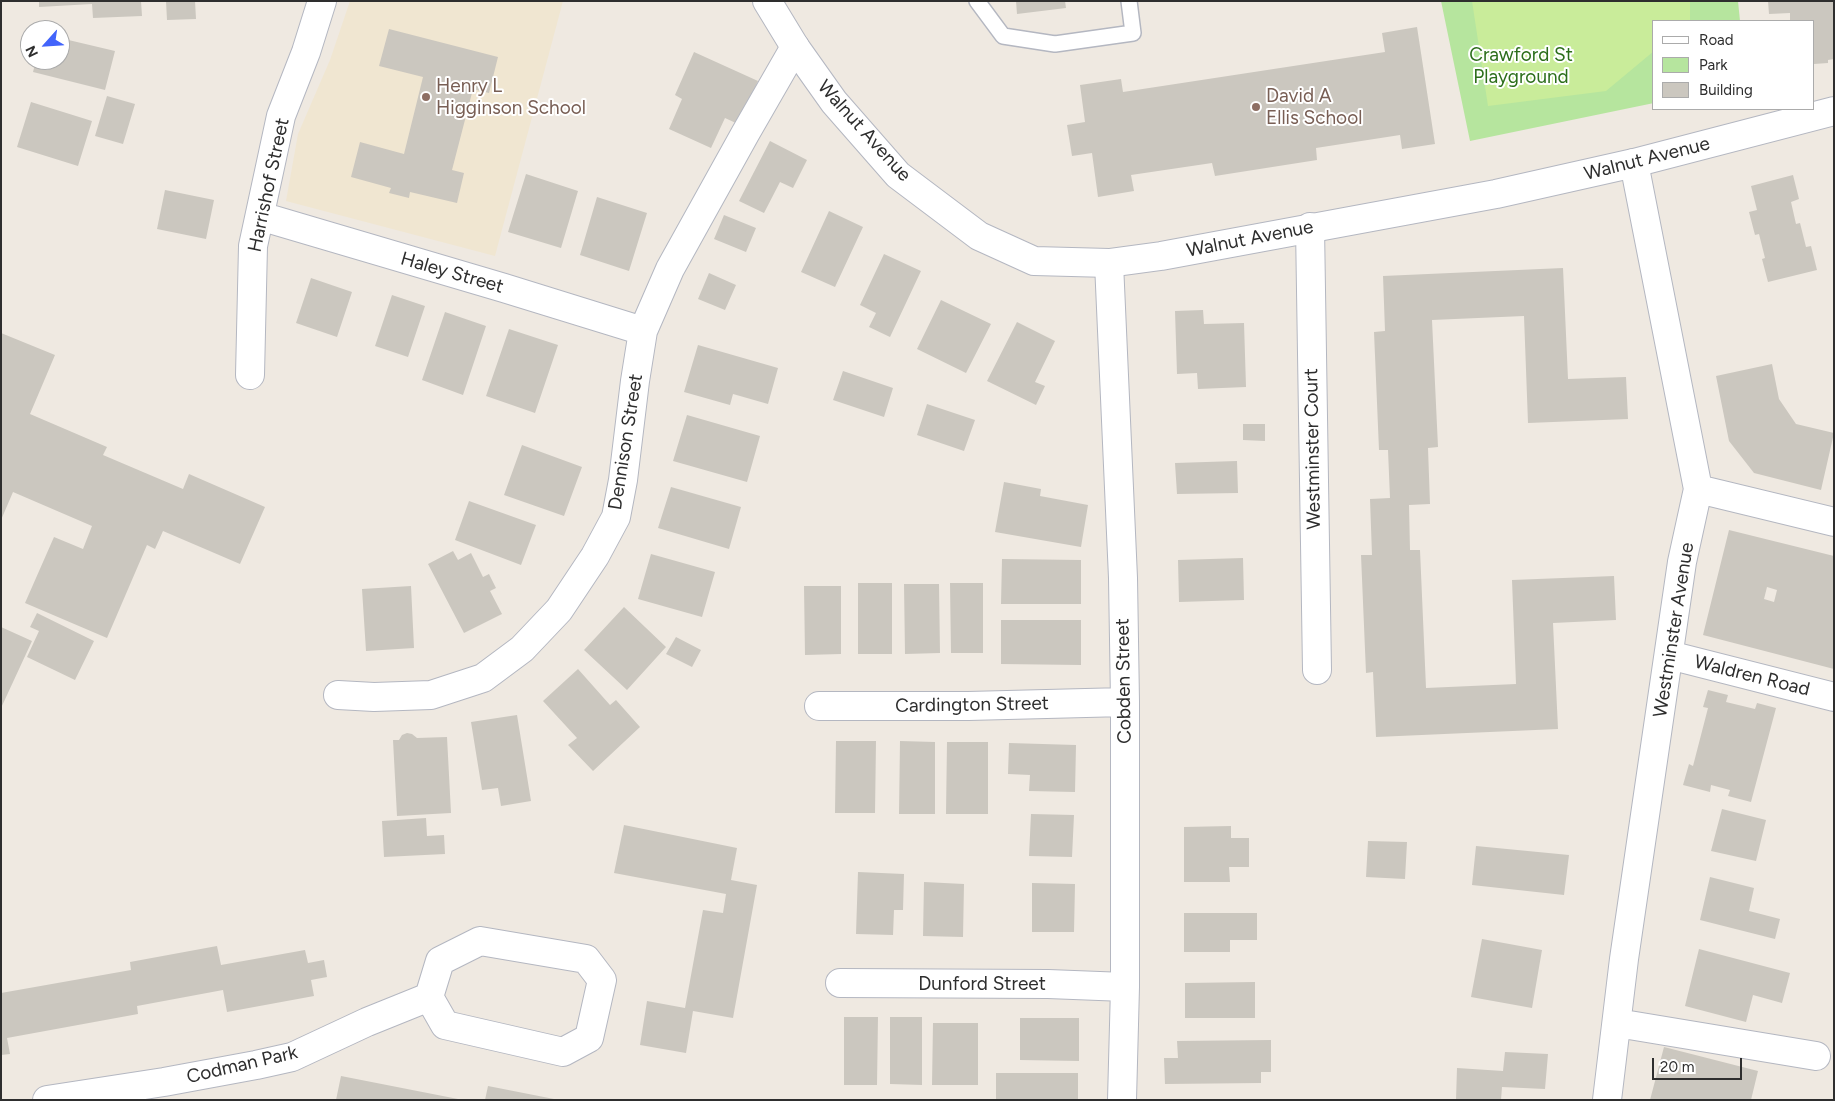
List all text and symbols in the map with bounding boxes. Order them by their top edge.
north arrow [20,20,70,70]
legend [1652,20,1815,110]
text: Road [1699,31,1734,49]
text: N [22,43,42,60]
park label: Crawford St Playground [1469,44,1573,88]
text: Park [1699,56,1728,74]
place label: Henry L Higginson School [436,75,586,119]
street label: Walnut Avenue [812,76,916,186]
text: Building [1699,81,1753,99]
place label: David A Ellis School [1266,85,1362,129]
marker: Henry L Higginson School [420,91,432,103]
marker: David A Ellis School [1250,101,1262,113]
street label: Harrishof Street [244,116,294,254]
street label: Walnut Avenue [1582,132,1712,186]
street label: Walnut Avenue [1185,216,1315,262]
street label: Haley Street [398,247,506,299]
street label: Westminster Court [1300,368,1326,530]
street label: Dennison Street [604,372,648,512]
street label: Westminster Avenue [1649,541,1699,719]
street label: Cobden Street [1112,618,1136,744]
street label: Waldren Road [1692,651,1812,701]
street label: Cardington Street [895,692,1049,718]
street label: Dunford Street [918,973,1046,995]
street label: Codman Park [184,1041,300,1089]
scale bar [1655,1048,1745,1080]
text: 20 m [1660,1058,1694,1076]

